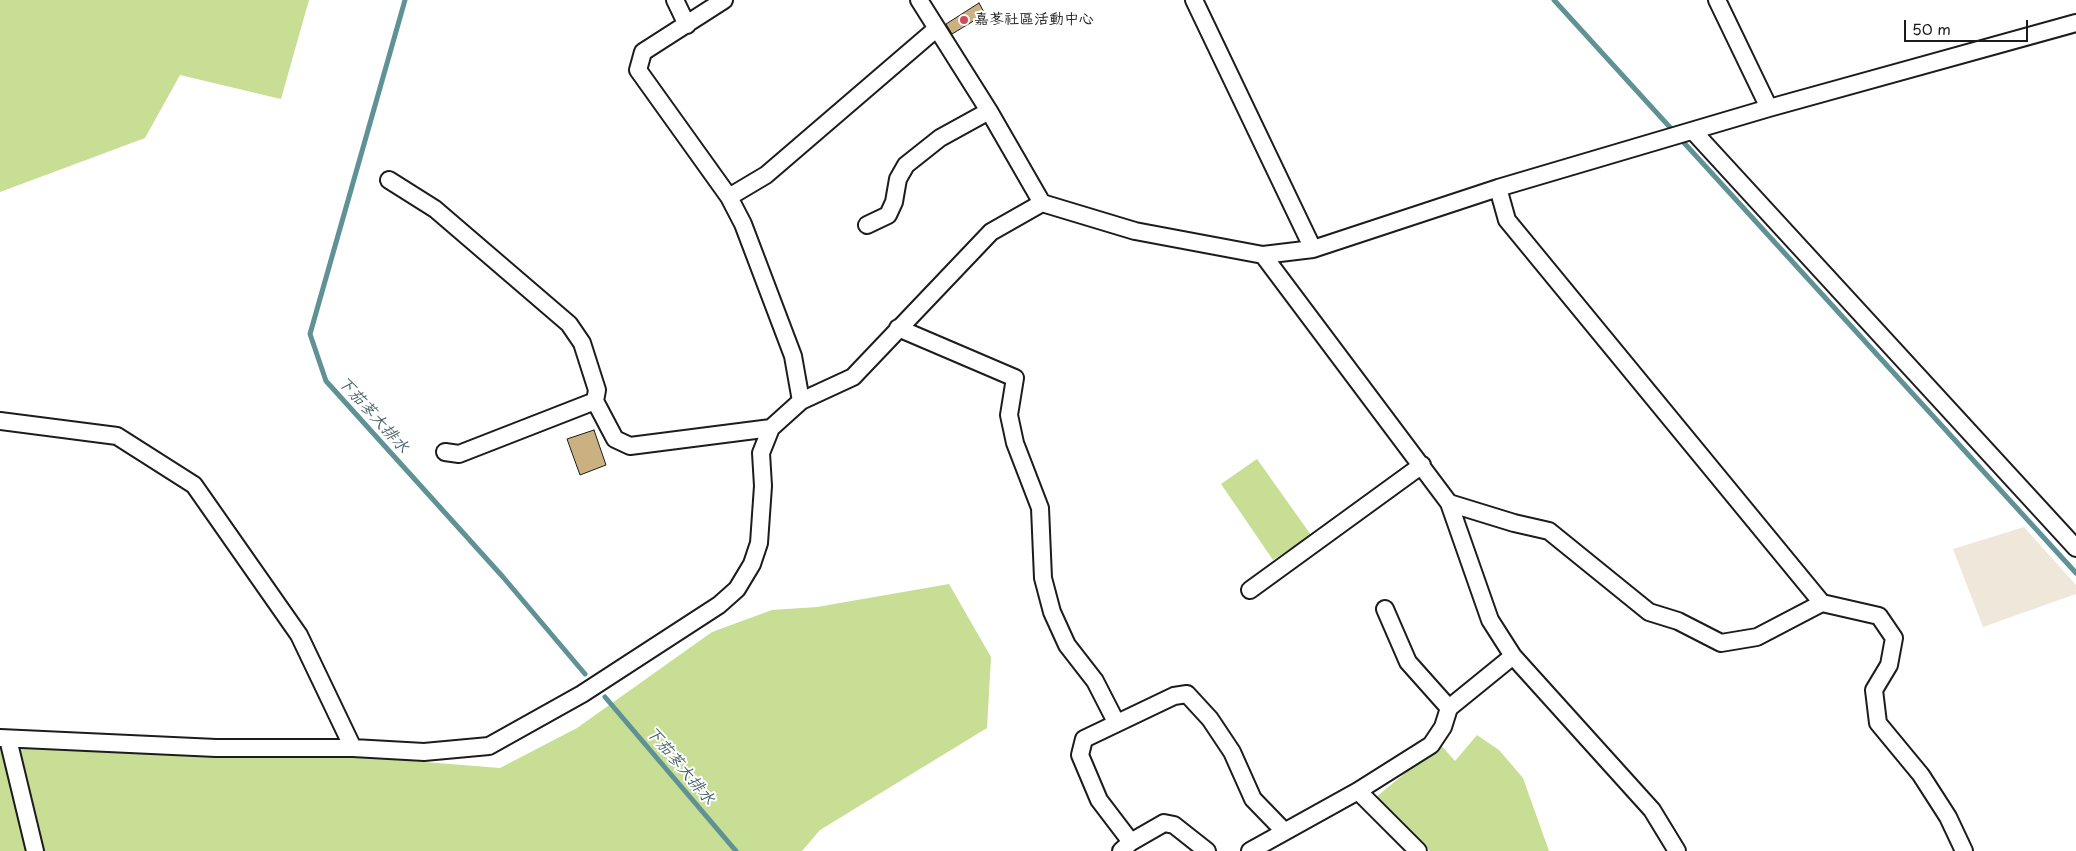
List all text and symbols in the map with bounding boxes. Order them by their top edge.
scale bar [1906,10,2030,42]
place label: 嘉苳社區活動中心 [974,11,1094,29]
marker: 嘉苳社區活動中心 [958,14,970,26]
text: 50 m [1912,17,1951,40]
water label: 下茄苳大排水 [334,373,412,457]
water label: 下茄苳大排水 [642,723,718,809]

